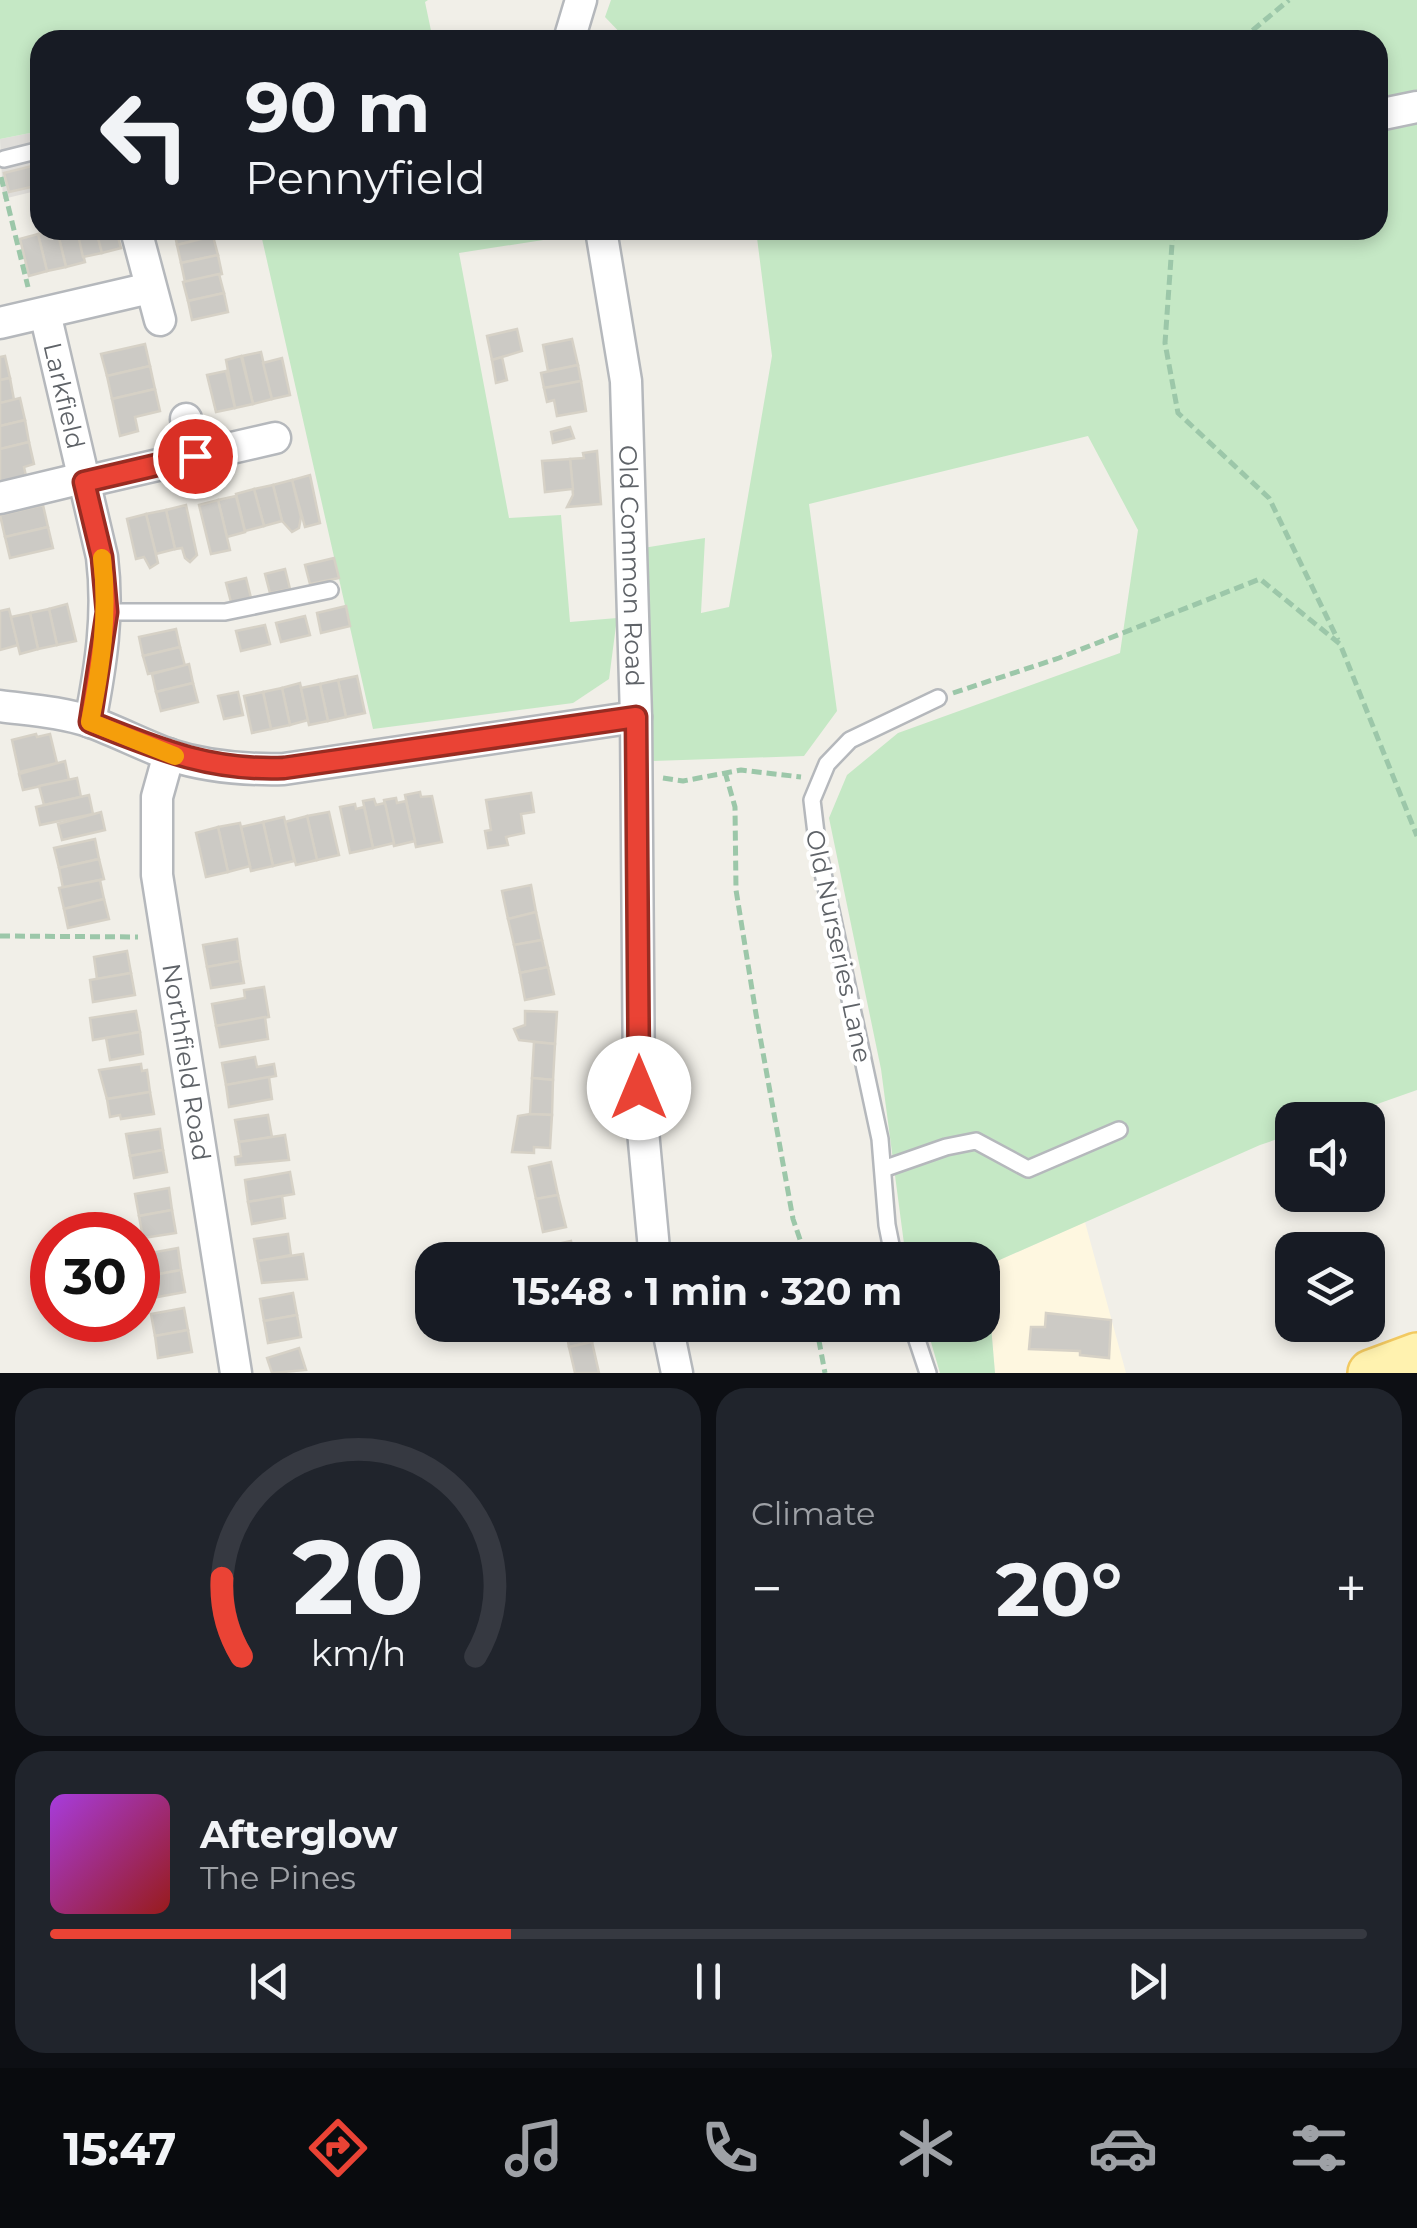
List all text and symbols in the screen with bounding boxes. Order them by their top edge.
text: 90 m [245,64,430,150]
icon: left [80,70,210,200]
text: Pennyfield [245,150,486,205]
street label: Larkfield [37,340,91,452]
pin [153,414,238,499]
icon: arrive [168,429,223,484]
street label: Old Common Road [613,445,650,687]
street label: Old Nurseries Lane [800,827,878,1065]
street label: Northfield Road [156,961,217,1163]
position arrow [587,1036,691,1140]
map controls [1275,1102,1385,1342]
button: sound [1275,1102,1385,1212]
speed limit sign: 30 [30,1212,160,1342]
button: layers [1275,1232,1385,1342]
text: 15:48 · 1 min · 320 m [513,1268,902,1315]
text: Climate [751,1494,875,1533]
text: 20 [292,1513,424,1640]
text: 20° [996,1543,1122,1635]
text: − [751,1555,783,1622]
text: + [1335,1555,1367,1622]
text: km/h [310,1631,406,1675]
text: Afterglow [200,1811,398,1858]
text: The Pines [200,1858,356,1897]
icon: previous [242,1954,297,2009]
icon: pause [681,1954,736,2009]
icon: next [1120,1954,1175,2009]
icon: directions [303,2113,373,2183]
icon: music [499,2113,569,2183]
icon: phone [695,2113,765,2183]
icon: climate [891,2113,961,2183]
icon: car [1088,2113,1158,2183]
icon: filters [1284,2113,1354,2183]
text: 15:47 [63,2121,176,2176]

